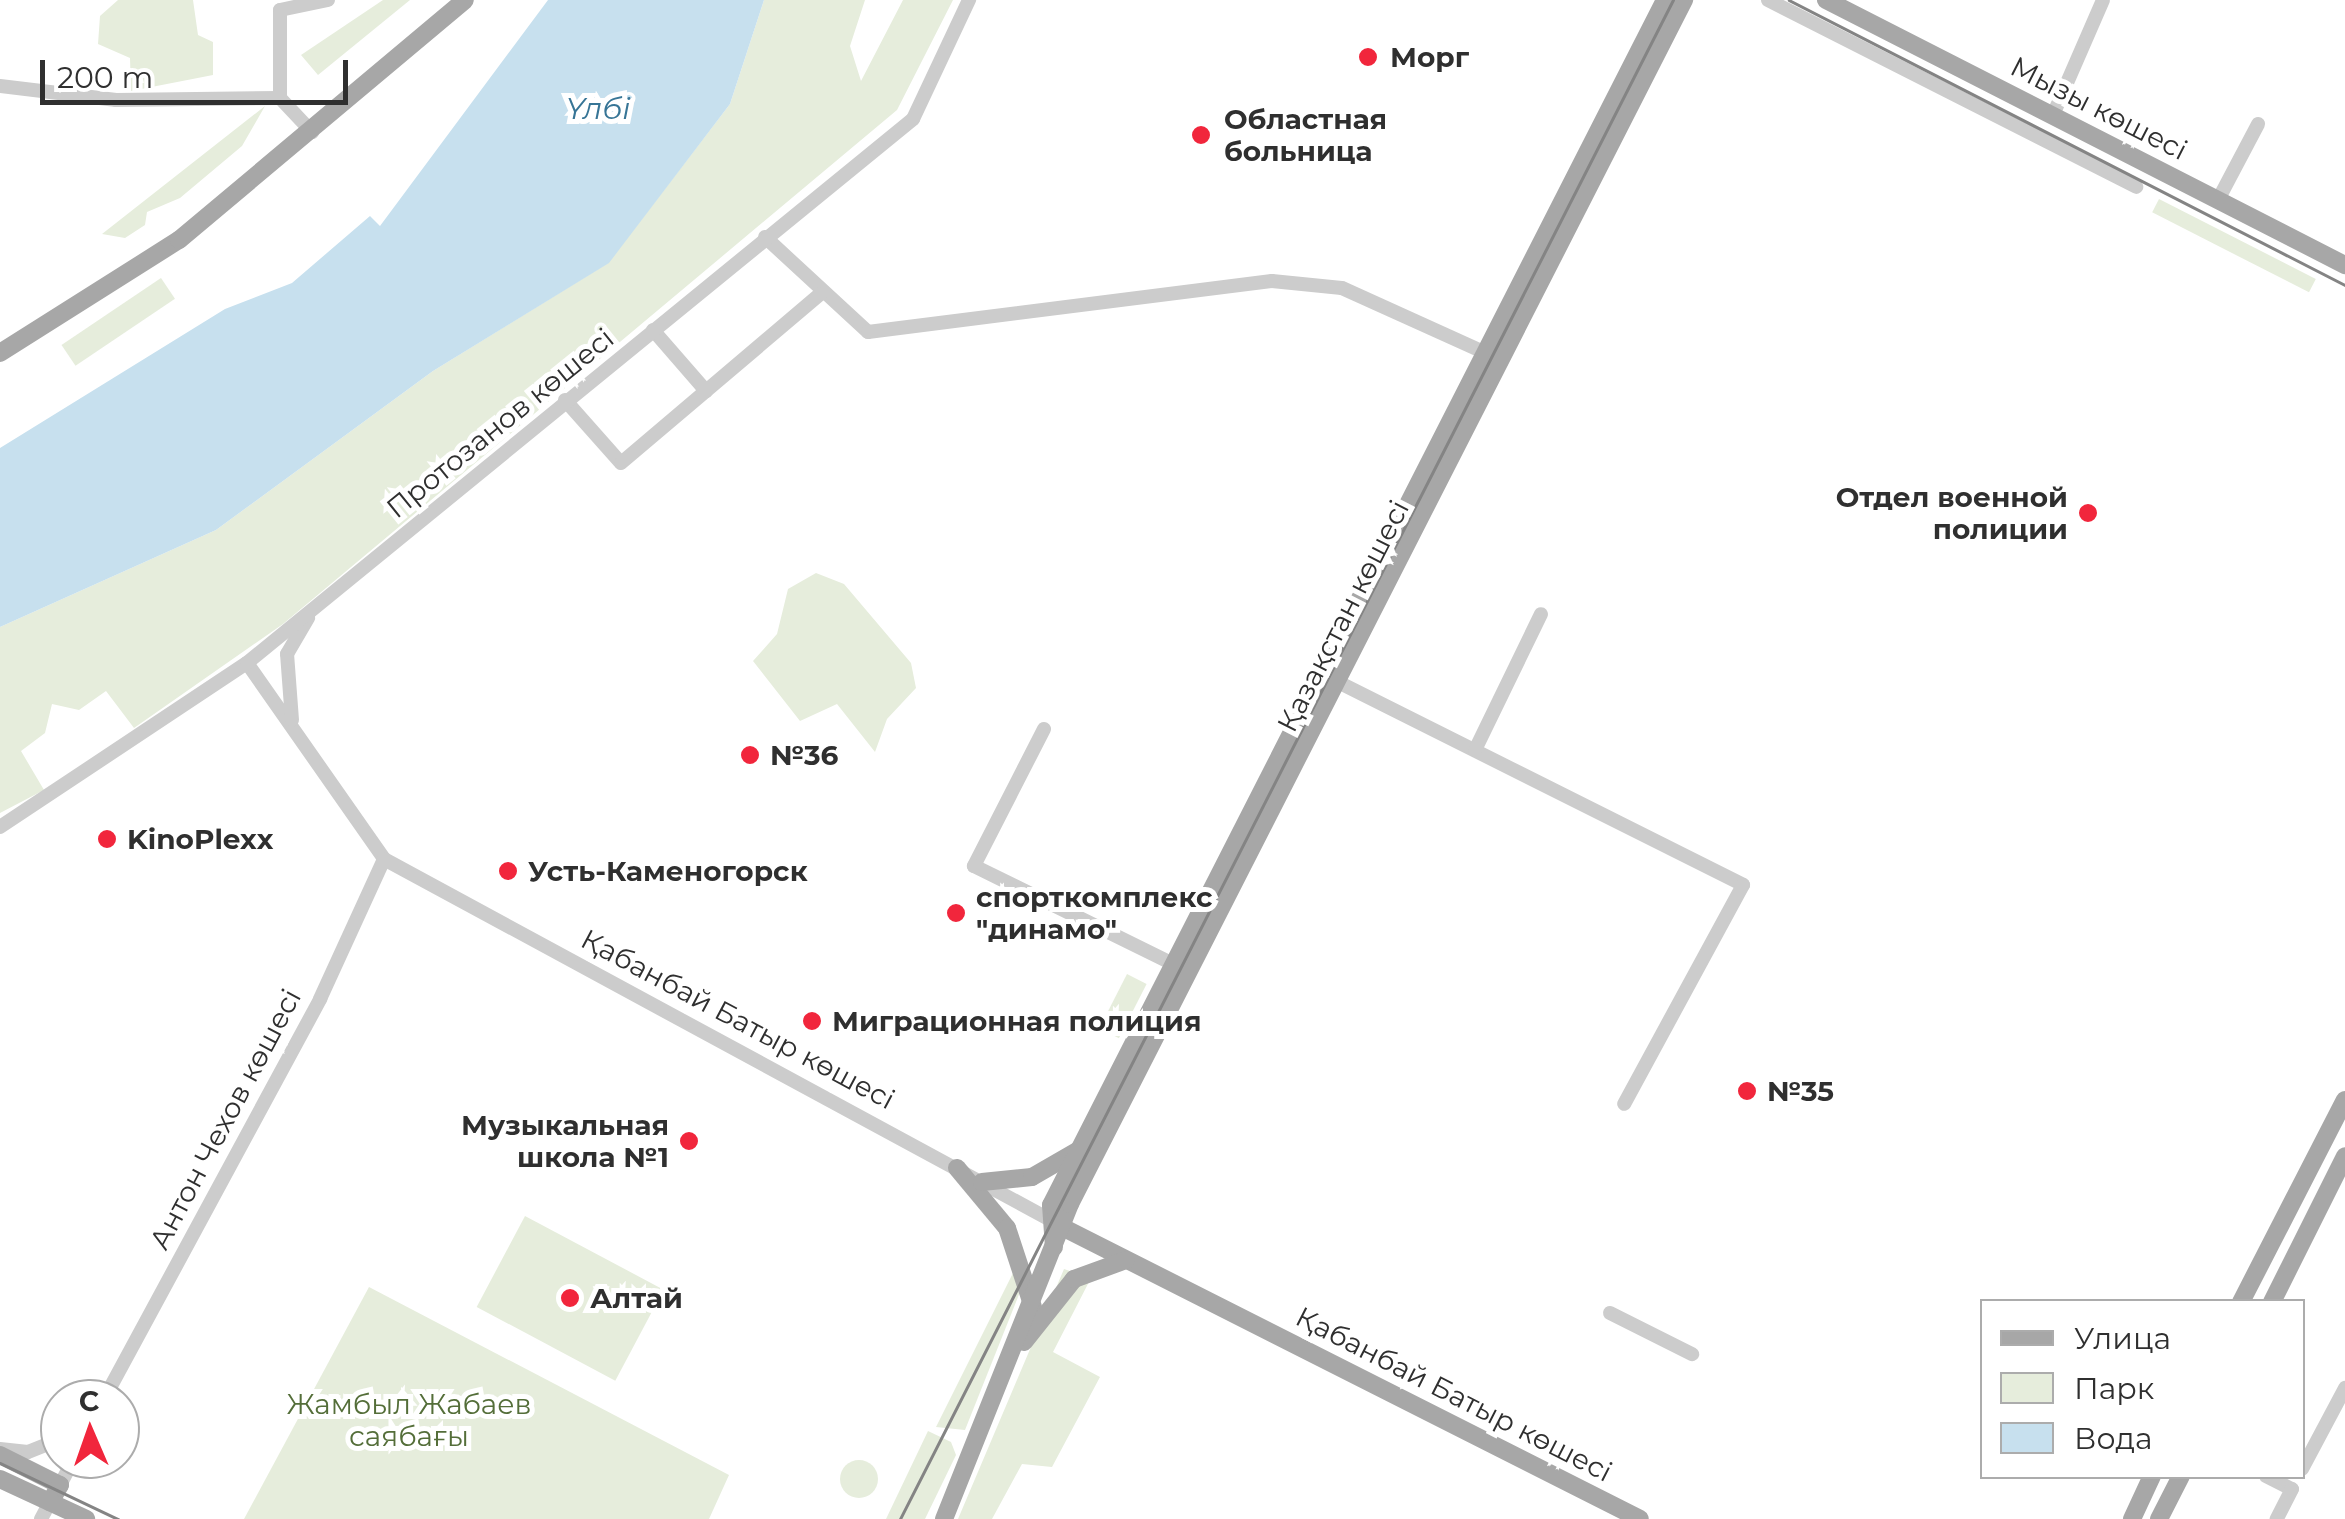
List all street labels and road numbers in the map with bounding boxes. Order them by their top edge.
street label: Мызы көшесі [2005,49,2193,167]
street label: Протозанов көшесі [380,321,620,525]
street label: Қазақстан көшесі [1270,495,1416,737]
street label: Қабанбай Батыр көшесі [575,922,901,1116]
street label: Антон Чехов көшесі [142,983,308,1255]
street label: Қабанбай Батыр көшесі [1290,1299,1618,1489]

